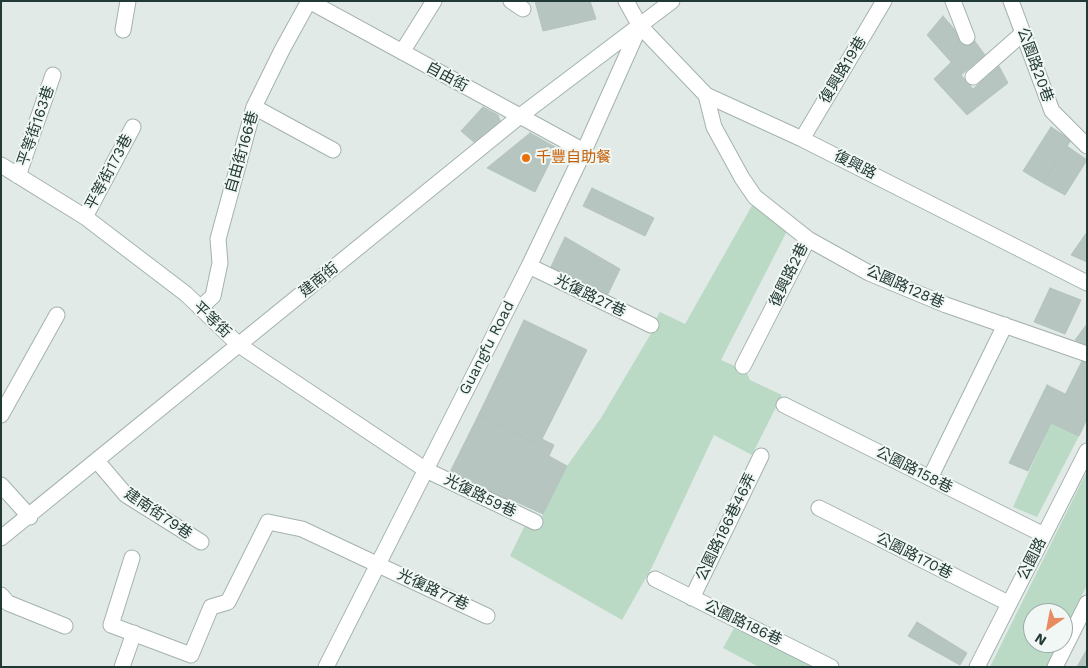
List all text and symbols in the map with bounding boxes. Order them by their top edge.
street label: 公園路20巷 [1013,25,1057,105]
street label: 復興路19巷 [816,33,870,107]
street label: 自由街 [423,58,471,96]
street label: 平等街163巷 [14,83,58,169]
street label: 自由街166巷 [222,109,262,195]
street label: 平等街173巷 [82,131,136,213]
street label: 復興路 [831,147,879,183]
place label: 千豐自助餐 [536,149,611,167]
marker: 千豐自助餐 [520,152,532,164]
street label: 復興路2巷 [766,240,812,310]
street label: 建南街 [296,259,342,301]
street label: 公園路128巷 [863,262,947,312]
street label: 光復路27巷 [552,271,628,321]
street label: 平等街 [189,298,235,342]
street label: Guangfu Road [456,298,518,398]
street label: 公園路158巷 [873,443,955,497]
street label: 公園路186巷46弄 [692,470,760,584]
street label: 光復路59巷 [441,471,519,521]
street label: 建南街79巷 [121,485,195,543]
street label: 公園路170巷 [873,529,955,583]
street label: 公園路 [1014,535,1050,583]
street label: 光復路77巷 [394,566,472,614]
street label: 公園路186巷 [701,596,785,650]
north arrow [1023,603,1073,653]
text: N [1032,630,1049,649]

